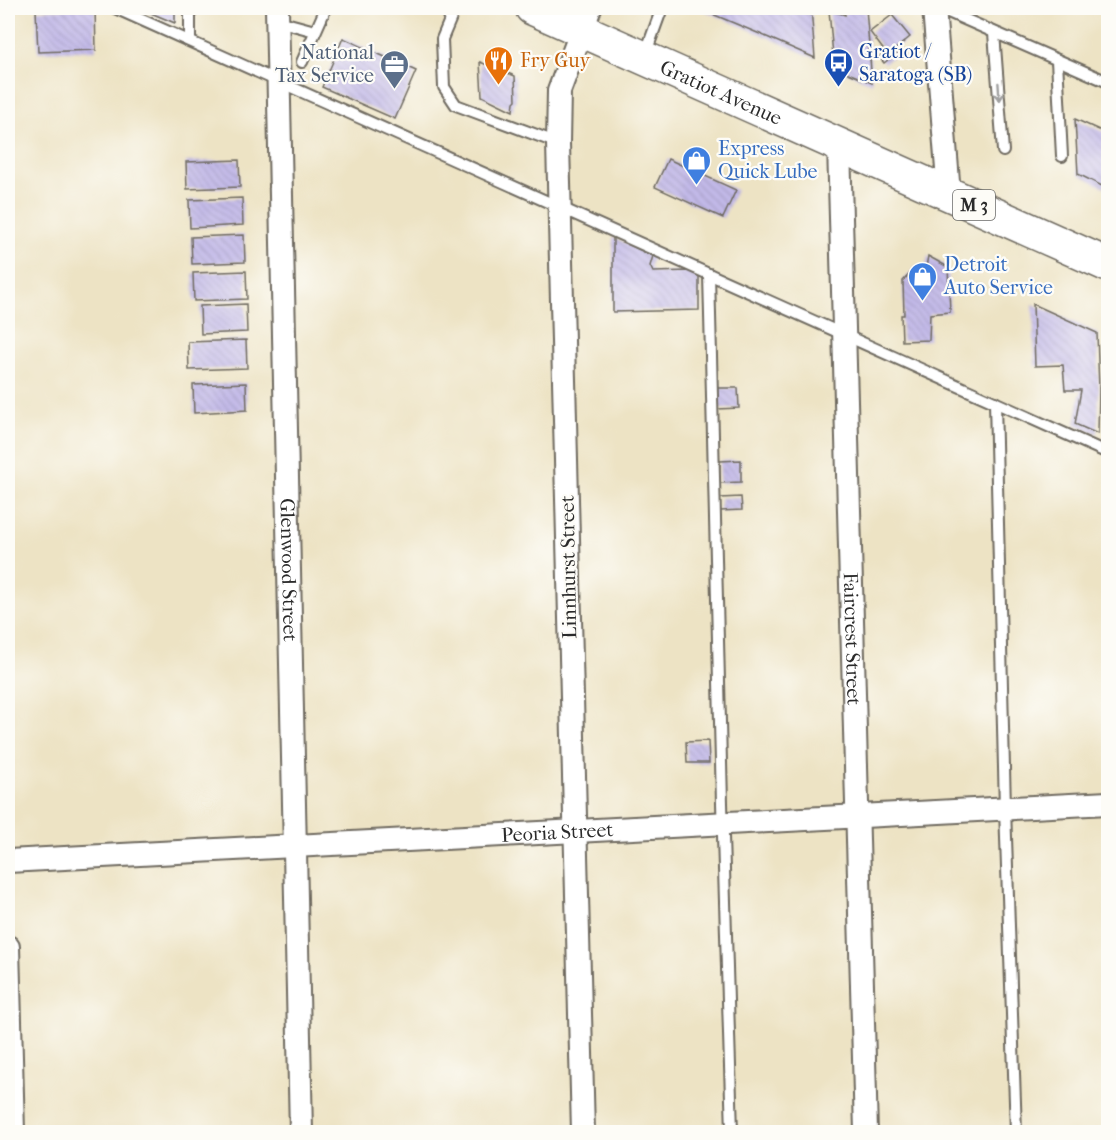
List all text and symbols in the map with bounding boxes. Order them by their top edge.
place label: Gratiot / Saratoga (SB) [859,40,972,86]
place label: National Tax Service [275,41,374,87]
restaurant icon: Fry Guy [483,44,515,86]
bus stop icon: Gratiot / Saratoga (SB) [822,46,854,88]
office icon: National Tax Service [379,48,411,90]
place label: Fry Guy [520,49,591,72]
street label: Gratiot Avenue [656,56,785,130]
one-way arrow [993,81,1004,101]
place label: Express Quick Lube [718,137,818,183]
shop icon: Express Quick Lube [681,144,713,186]
road number: M 3 [953,190,995,220]
place label: Detroit Auto Service [943,253,1053,299]
shop icon: Detroit Auto Service [907,260,939,302]
street label: Linnhurst Street [556,495,581,639]
street label: Glenwood Street [275,498,302,642]
street label: Faircrest Street [839,572,865,706]
street label: Peoria Street [501,818,614,847]

